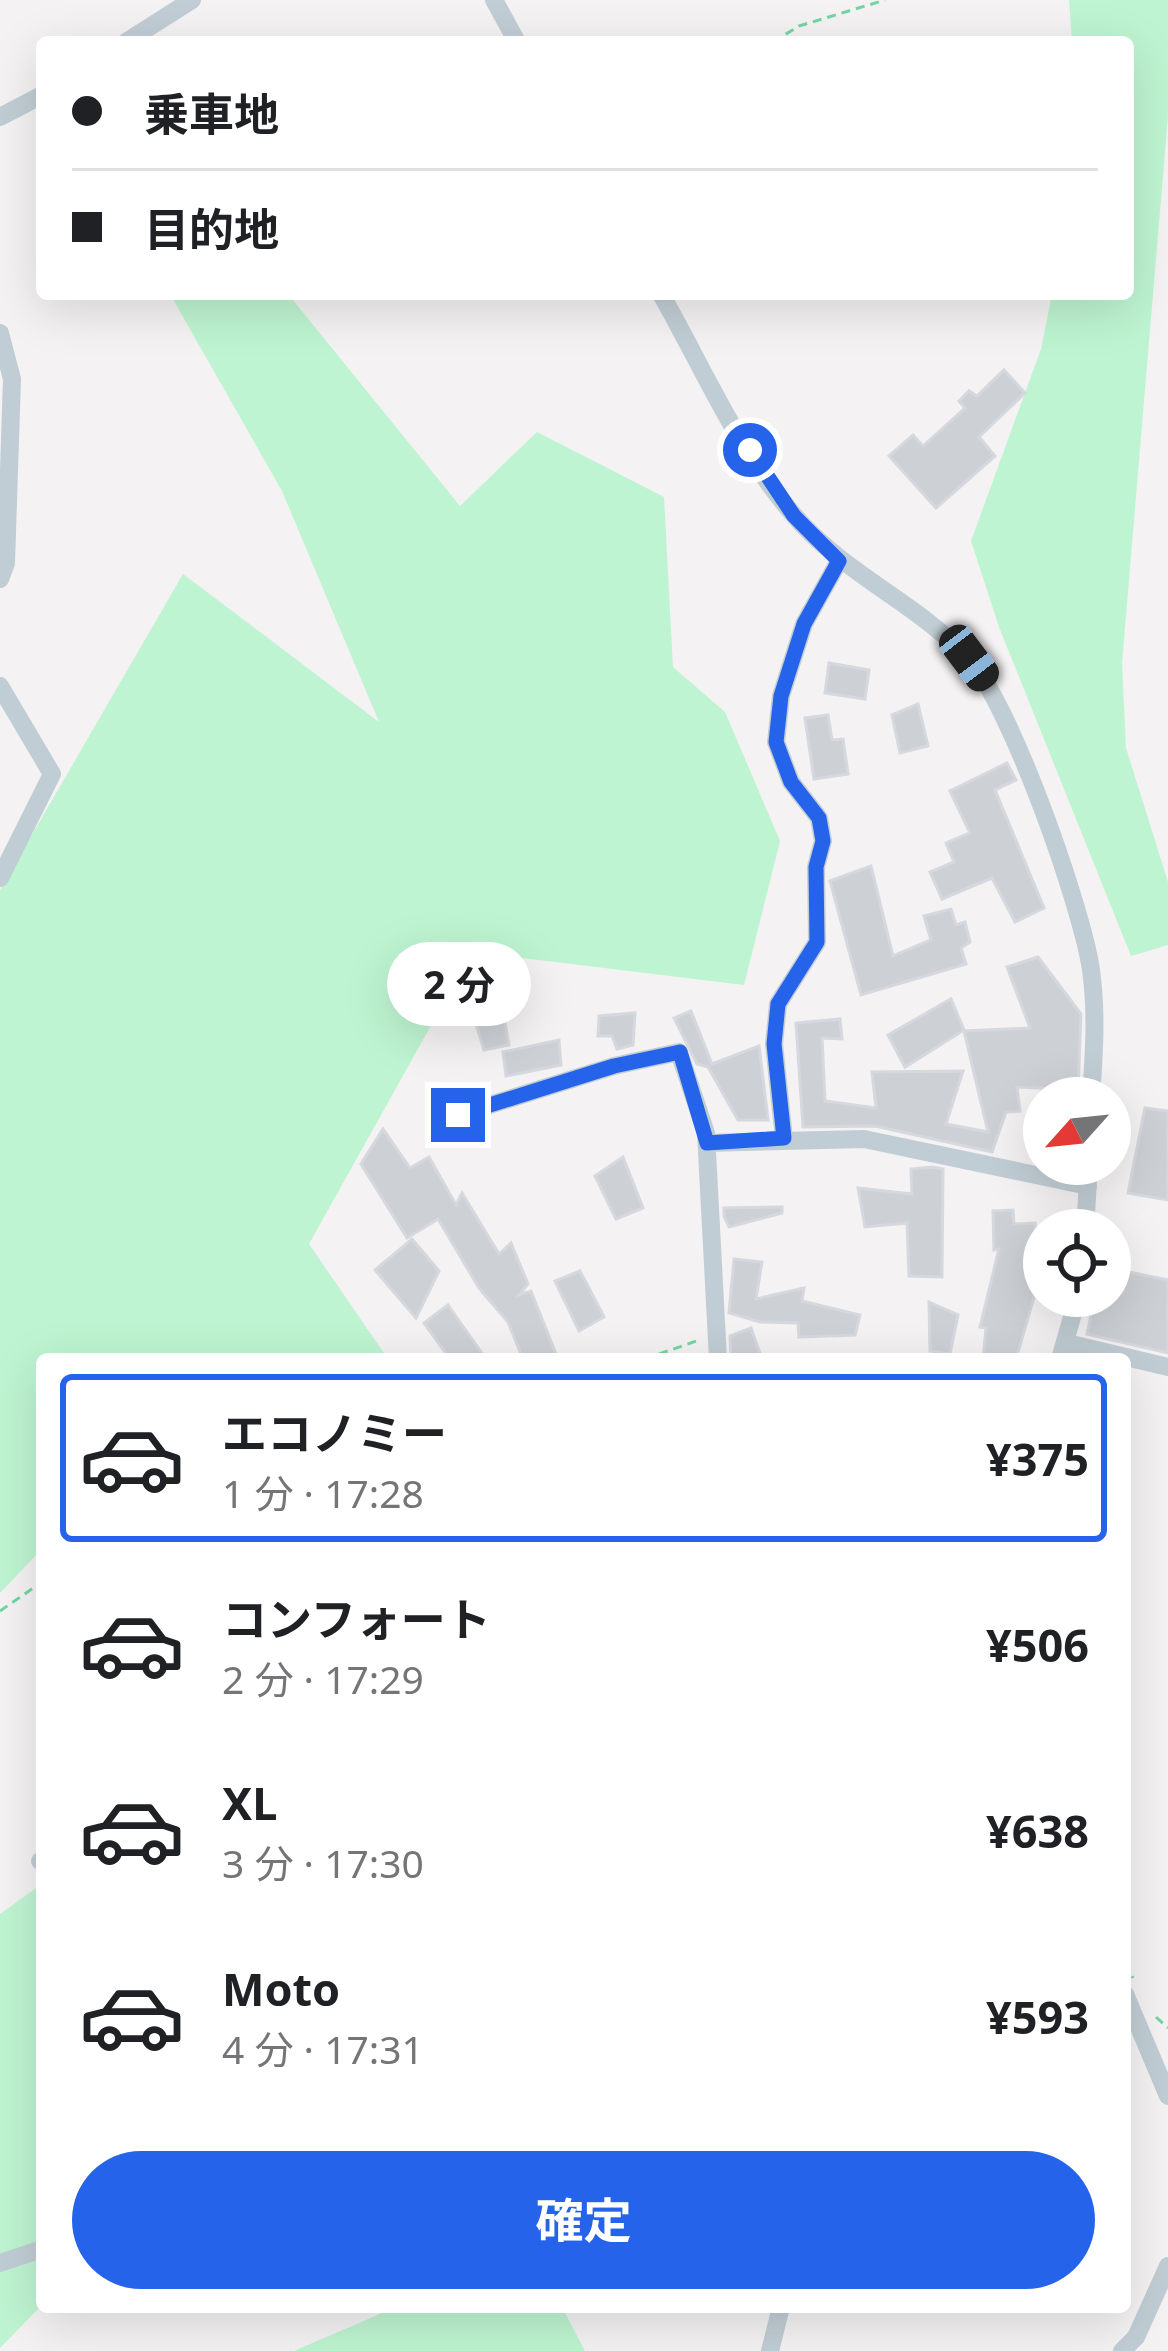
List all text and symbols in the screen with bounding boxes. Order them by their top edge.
text: 乗車地 [144,83,279,144]
text: 目的地 [144,198,279,259]
route start [723,423,777,477]
car [933,618,1005,698]
callout: 2 分 [386,941,530,1025]
text: 2 分 [423,957,495,1010]
north arrow [1023,1077,1131,1185]
map controls [1023,1077,1131,1317]
route end [431,1088,485,1142]
button: locate [1023,1209,1131,1317]
text: エコノミー [222,1402,447,1463]
icon: car [78,1404,186,1512]
text: ¥375 [986,1428,1089,1489]
text: 1 分 · 17:28 [222,1466,424,1519]
text: コンフォート [222,1588,491,1649]
icon: car [78,1590,186,1698]
text: ¥506 [986,1614,1089,1675]
text: 2 分 · 17:29 [222,1652,424,1705]
text: XL [222,1772,277,1833]
icon: car [78,1776,186,1884]
text: ¥638 [986,1800,1089,1861]
text: 3 分 · 17:30 [222,1836,424,1889]
text: Moto [222,1958,340,2019]
icon: car [78,1962,186,2070]
text: ¥593 [986,1986,1089,2047]
text: 4 分 · 17:31 [222,2022,424,2075]
button: 確定 [72,2151,1095,2289]

